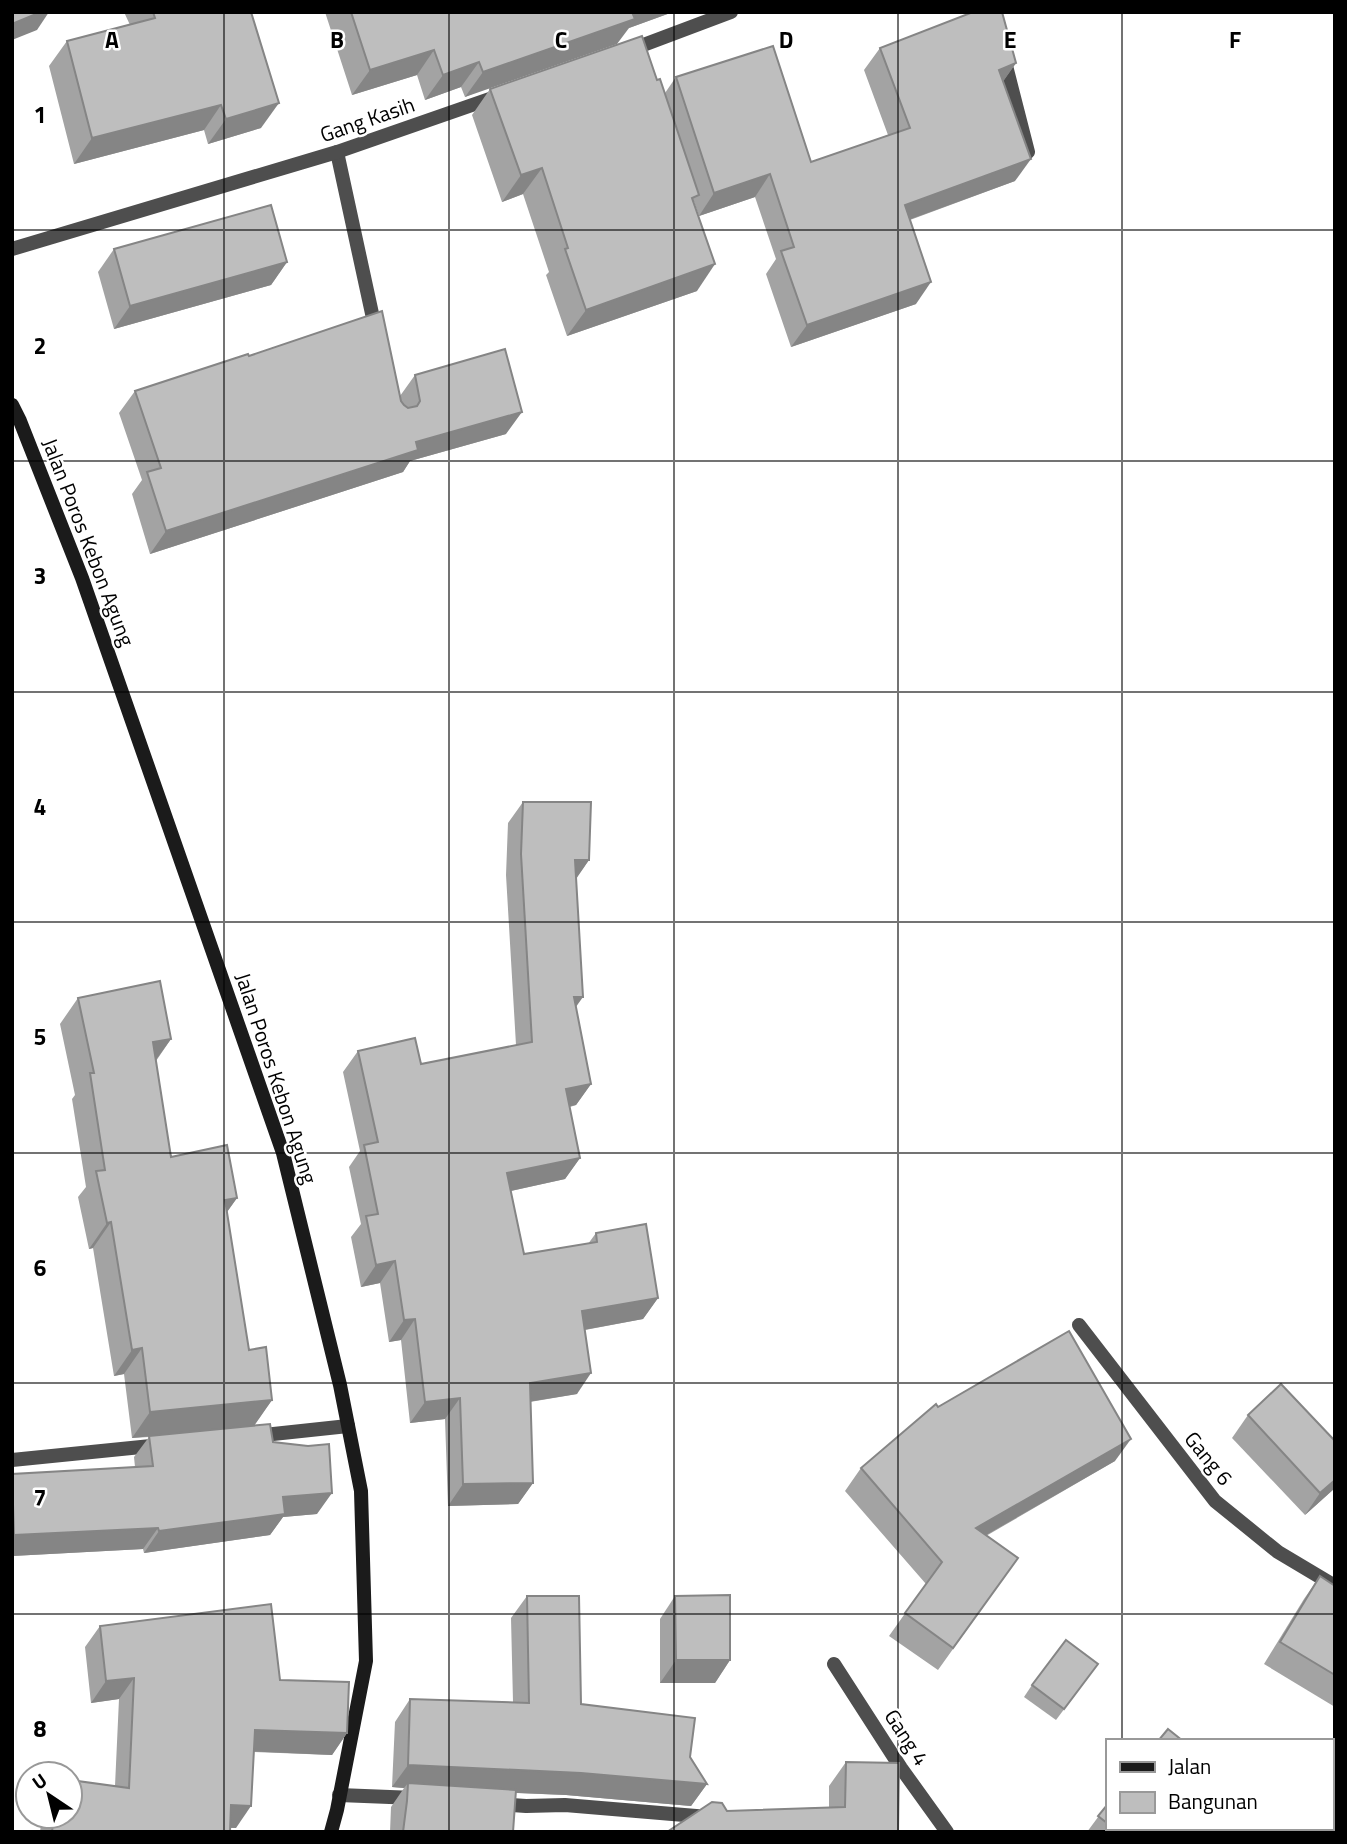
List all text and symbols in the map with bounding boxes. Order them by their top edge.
text: A [105,22,119,57]
text: B [330,22,344,57]
text: C [555,22,567,57]
text: D [779,22,793,57]
text: E [1004,22,1016,57]
text: F [1229,22,1241,57]
street label: Gang Kasih [315,88,419,150]
text: 1 [34,97,46,132]
text: 2 [34,328,46,363]
street label: Jalan Poros Kebon Agung [35,433,144,651]
text: 3 [34,558,46,593]
text: 4 [34,789,46,824]
street label: Jalan Poros Kebon Agung [228,968,326,1188]
text: 5 [34,1019,46,1054]
text: 6 [34,1250,47,1285]
street label: Gang 6 [1177,1424,1241,1492]
text: 7 [34,1480,46,1515]
street label: Gang 4 [877,1702,937,1772]
text: 8 [34,1711,47,1746]
legend [1106,1739,1333,1830]
text: Jalan [1168,1750,1211,1782]
north arrow [14,1760,84,1830]
text: U [26,1765,52,1796]
text: Bangunan [1168,1785,1258,1817]

